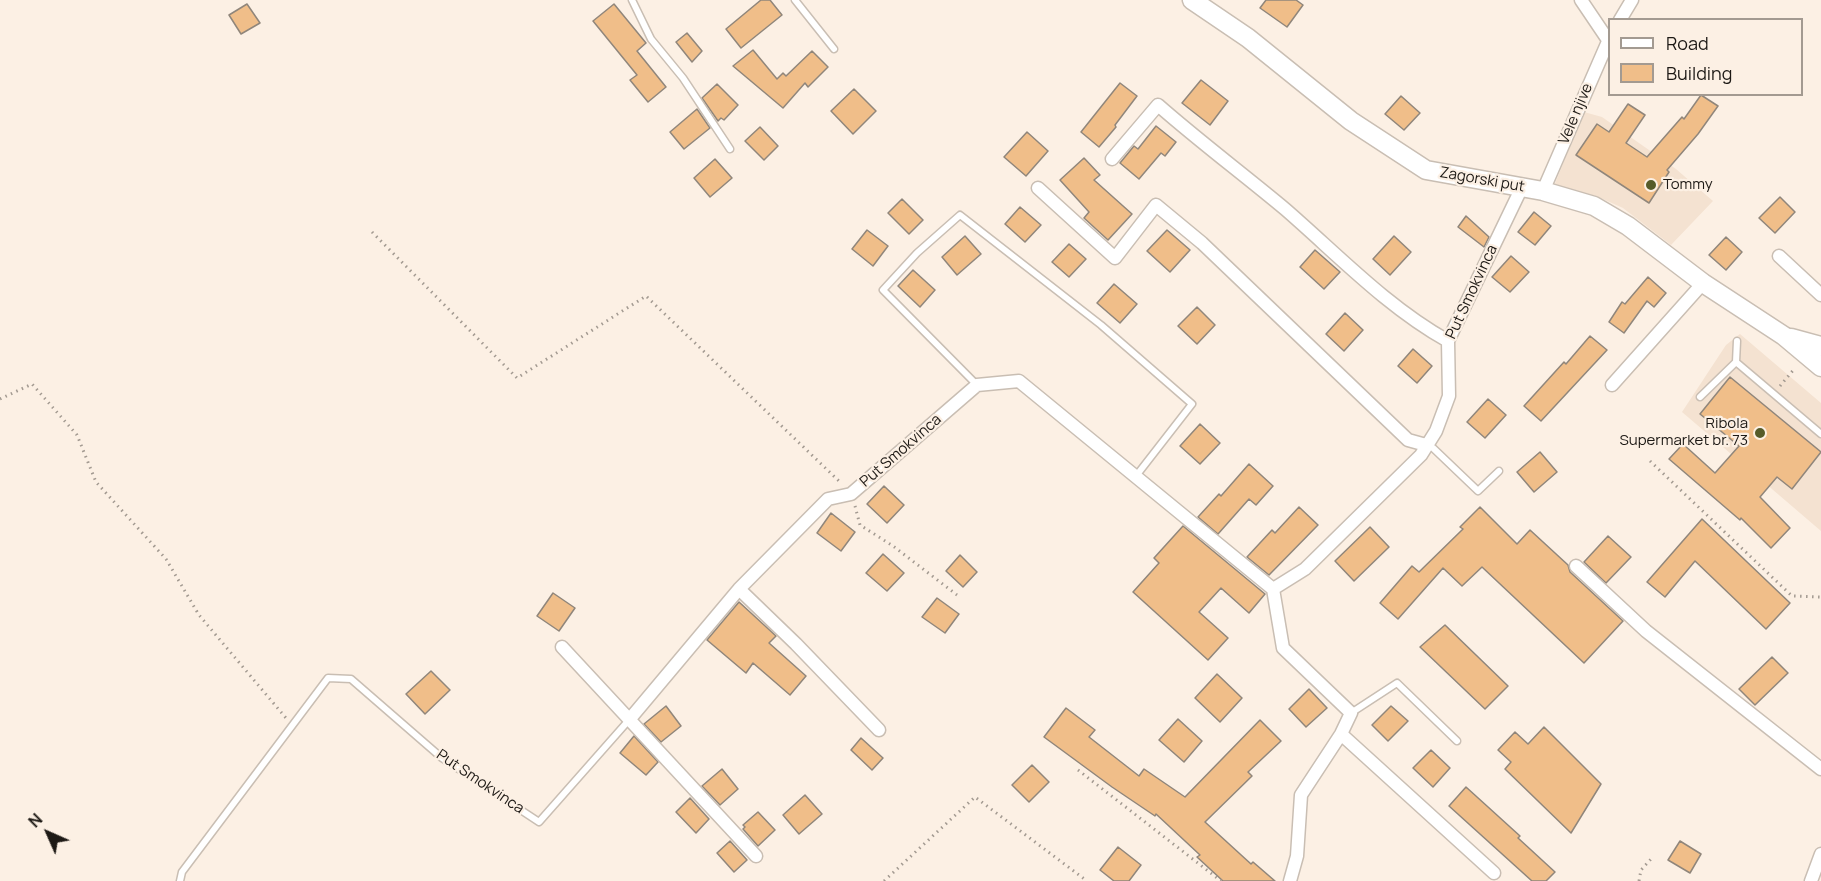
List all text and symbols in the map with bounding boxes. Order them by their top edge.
legend [1608,18,1803,96]
text: Road [1666,31,1709,55]
text: Building [1666,61,1732,85]
street label: Vele njive [1555,81,1597,147]
street label: Zagorski put [1438,164,1526,196]
place label: Tommy [1663,176,1713,194]
marker: Tommy [1644,178,1658,192]
street label: Put Smokvinca [1442,242,1502,342]
street label: Put Smokvinca [857,411,945,491]
place label: Ribola Supermarket br. 73 [1620,415,1748,450]
marker: Ribola Supermarket br. 73 [1753,426,1767,440]
street label: Put Smokvinca [433,746,527,818]
north arrow [18,803,78,863]
text: N [23,808,47,832]

